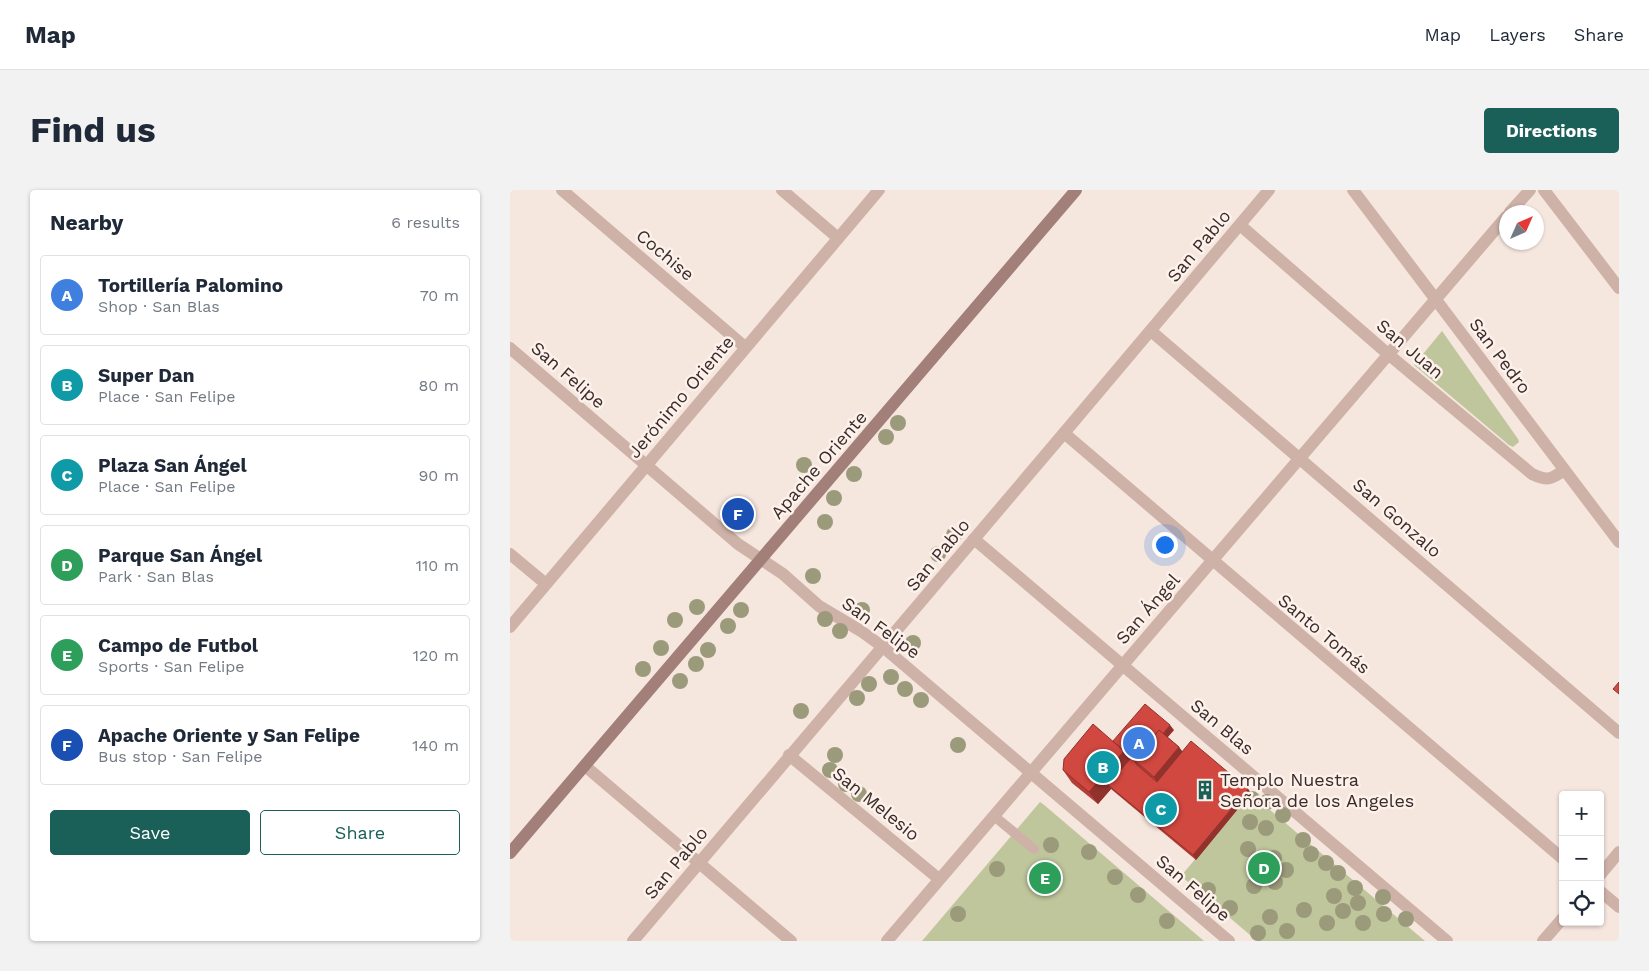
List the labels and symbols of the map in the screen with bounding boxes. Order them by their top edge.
street label: San Pablo [1162,205,1235,286]
north arrow [1499,205,1544,250]
street label: Cochise [632,224,699,285]
street label: San Pedro [1465,314,1536,398]
street label: San Juan [1373,315,1448,383]
street label: Jerónimo Oriente [623,331,738,462]
street label: San Felipe [527,337,610,412]
street label: Apache Oriente [766,406,871,523]
street label: San Gonzalo [1349,474,1446,562]
pin: F [722,495,754,533]
street label: San Pablo [901,514,974,595]
your location [1152,532,1178,558]
street label: San Ángel [1111,569,1184,648]
street label: Santo Tomás [1274,589,1374,678]
street label: San Felipe [838,592,924,663]
street label: San Blas [1187,694,1258,759]
pin: A [1123,724,1155,762]
pin: B [1087,748,1119,786]
street label: San Melesio [829,762,924,845]
place label: Templo Nuestra Señora de los Angeles [1220,769,1414,811]
building icon: Templo Nuestra Señora de los Angeles [1194,779,1216,801]
pin: C [1145,790,1177,828]
street label: San Pablo [639,822,712,903]
pin: D [1248,849,1280,887]
street label: San Felipe [1152,850,1235,925]
pin: E [1029,859,1061,897]

